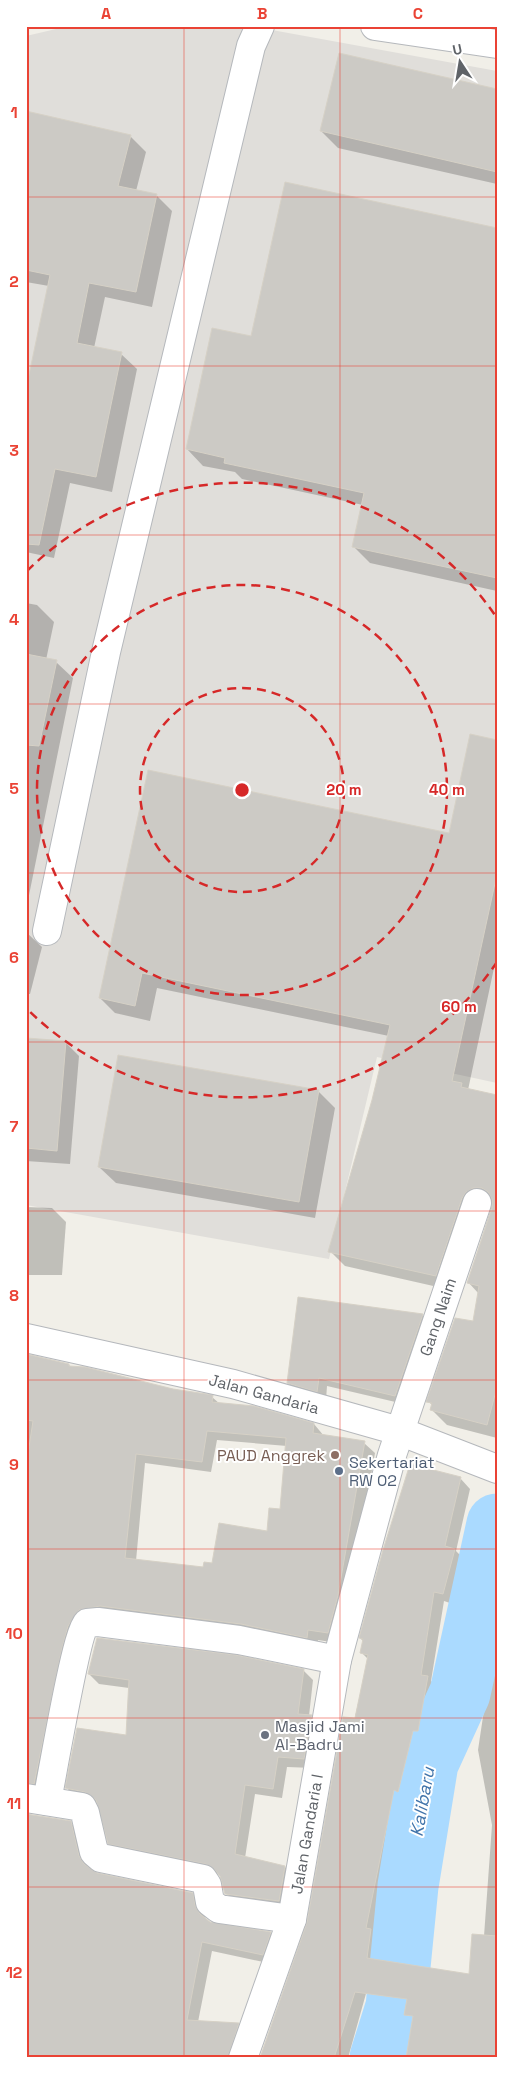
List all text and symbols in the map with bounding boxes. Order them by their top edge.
text: A [101,3,111,24]
text: B [257,3,267,24]
text: C [413,3,423,24]
north arrow [436,38,486,88]
text: U [451,40,464,59]
text: 1 [10,102,18,123]
text: 2 [9,271,19,292]
text: 3 [9,440,19,461]
text: 4 [9,609,19,630]
text: 5 [9,778,19,799]
text: 20 m [326,780,362,799]
text: 40 m [429,780,465,799]
centre of rings [233,781,251,799]
text: 6 [9,947,19,968]
text: 60 m [441,997,477,1016]
text: 7 [10,1116,19,1137]
street label: Gang Naim [415,1275,461,1359]
text: 8 [9,1285,19,1306]
street label: Jalan Gandaria [206,1369,322,1419]
place label: PAUD Anggrek [217,1445,325,1466]
marker: PAUD Anggrek [329,1449,341,1461]
place label: Sekertariat RW 02 [349,1452,435,1491]
text: 9 [9,1454,19,1475]
marker: Sekertariat RW 02 [333,1465,345,1477]
text: 10 [5,1623,23,1644]
place label: Masjid Jami Al-Badru [275,1716,365,1755]
marker: Masjid Jami Al-Badru [259,1729,271,1741]
water label: Kalibaru [405,1765,440,1838]
street label: Jalan Gandaria I [286,1772,328,1896]
text: 11 [7,1793,21,1814]
text: 12 [6,1962,22,1983]

